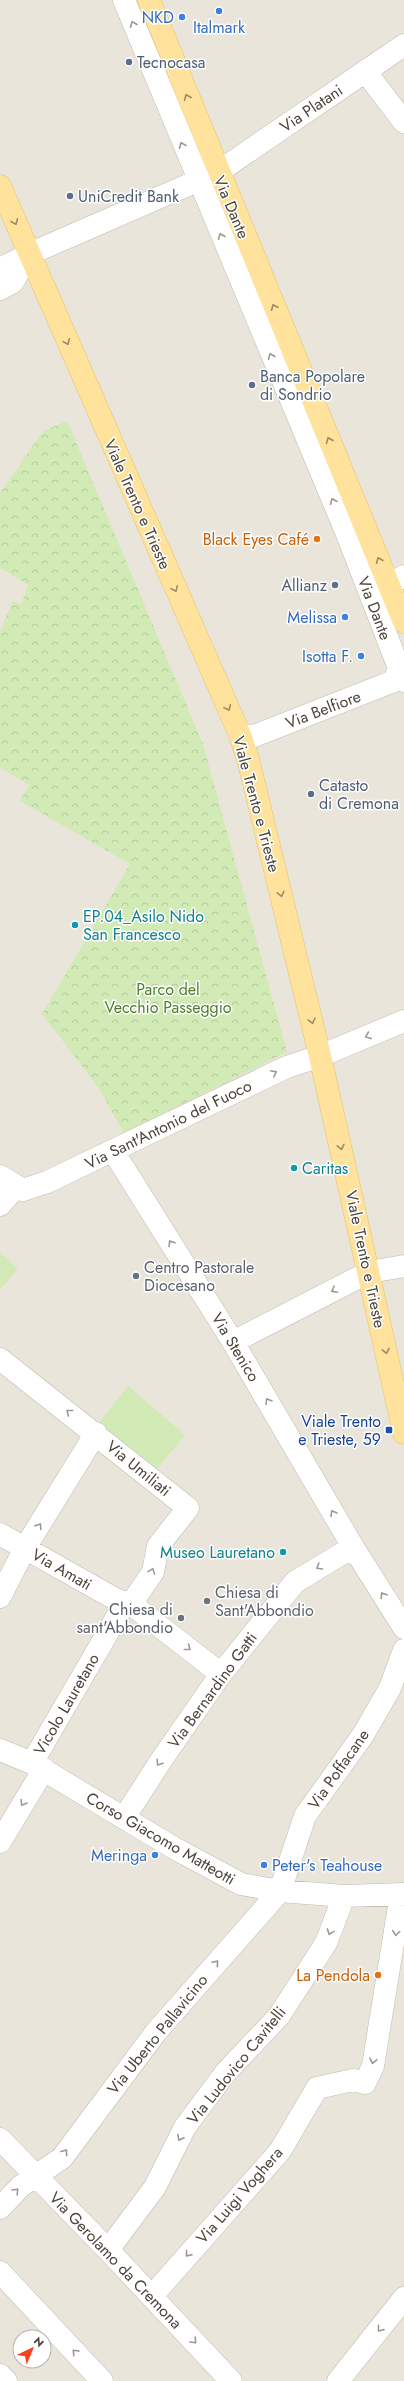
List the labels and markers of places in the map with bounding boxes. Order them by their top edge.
place label: NKD [142,6,174,29]
marker: Italmark [214,6,224,16]
marker: NKD [177,12,187,22]
place label: Italmark [193,16,246,39]
place label: Tecnocasa [137,51,205,74]
marker: Tecnocasa [124,57,134,67]
place label: UniCredit Bank [78,185,180,208]
marker: UniCredit Bank [65,191,75,201]
place label: Banca Popolare di Sondrio [260,365,365,406]
marker: Banca Popolare di Sondrio [247,380,257,390]
place label: Black Eyes Café [203,528,309,551]
marker: Black Eyes Café [312,534,322,544]
place label: Allianz [281,574,328,597]
marker: Allianz [330,580,340,590]
place label: Melissa [287,606,337,629]
marker: Melissa [340,612,350,622]
place label: Isotta F. [302,645,353,668]
marker: Isotta F. [356,651,366,661]
place label: Catasto di Cremona [319,774,399,815]
marker: Catasto di Cremona [306,789,316,799]
place label: EP.04_Asilo Nido San Francesco [83,905,204,946]
marker: EP.04_Asilo Nido San Francesco [70,920,80,930]
place label: Caritas [302,1157,348,1180]
marker: Caritas [289,1163,299,1173]
place label: Centro Pastorale Diocesano [144,1256,254,1297]
marker: Centro Pastorale Diocesano [131,1271,141,1281]
place label: Viale Trento e Trieste, 59 [298,1410,381,1451]
marker: Viale Trento e Trieste, 59 [384,1425,394,1435]
place label: Museo Lauretano [160,1541,275,1564]
marker: Museo Lauretano [278,1547,288,1557]
place label: Chiesa di Sant'Abbondio [215,1581,314,1622]
marker: Chiesa di Sant'Abbondio [202,1596,212,1606]
place label: Chiesa di sant'Abbondio [77,1598,173,1639]
marker: Chiesa di sant'Abbondio [176,1613,186,1623]
place label: Meringa [91,1844,147,1867]
marker: Meringa [150,1850,160,1860]
place label: Peter's Teahouse [272,1854,382,1877]
marker: Peter's Teahouse [259,1860,269,1870]
place label: La Pendola [296,1964,370,1987]
marker: La Pendola [373,1970,383,1980]

